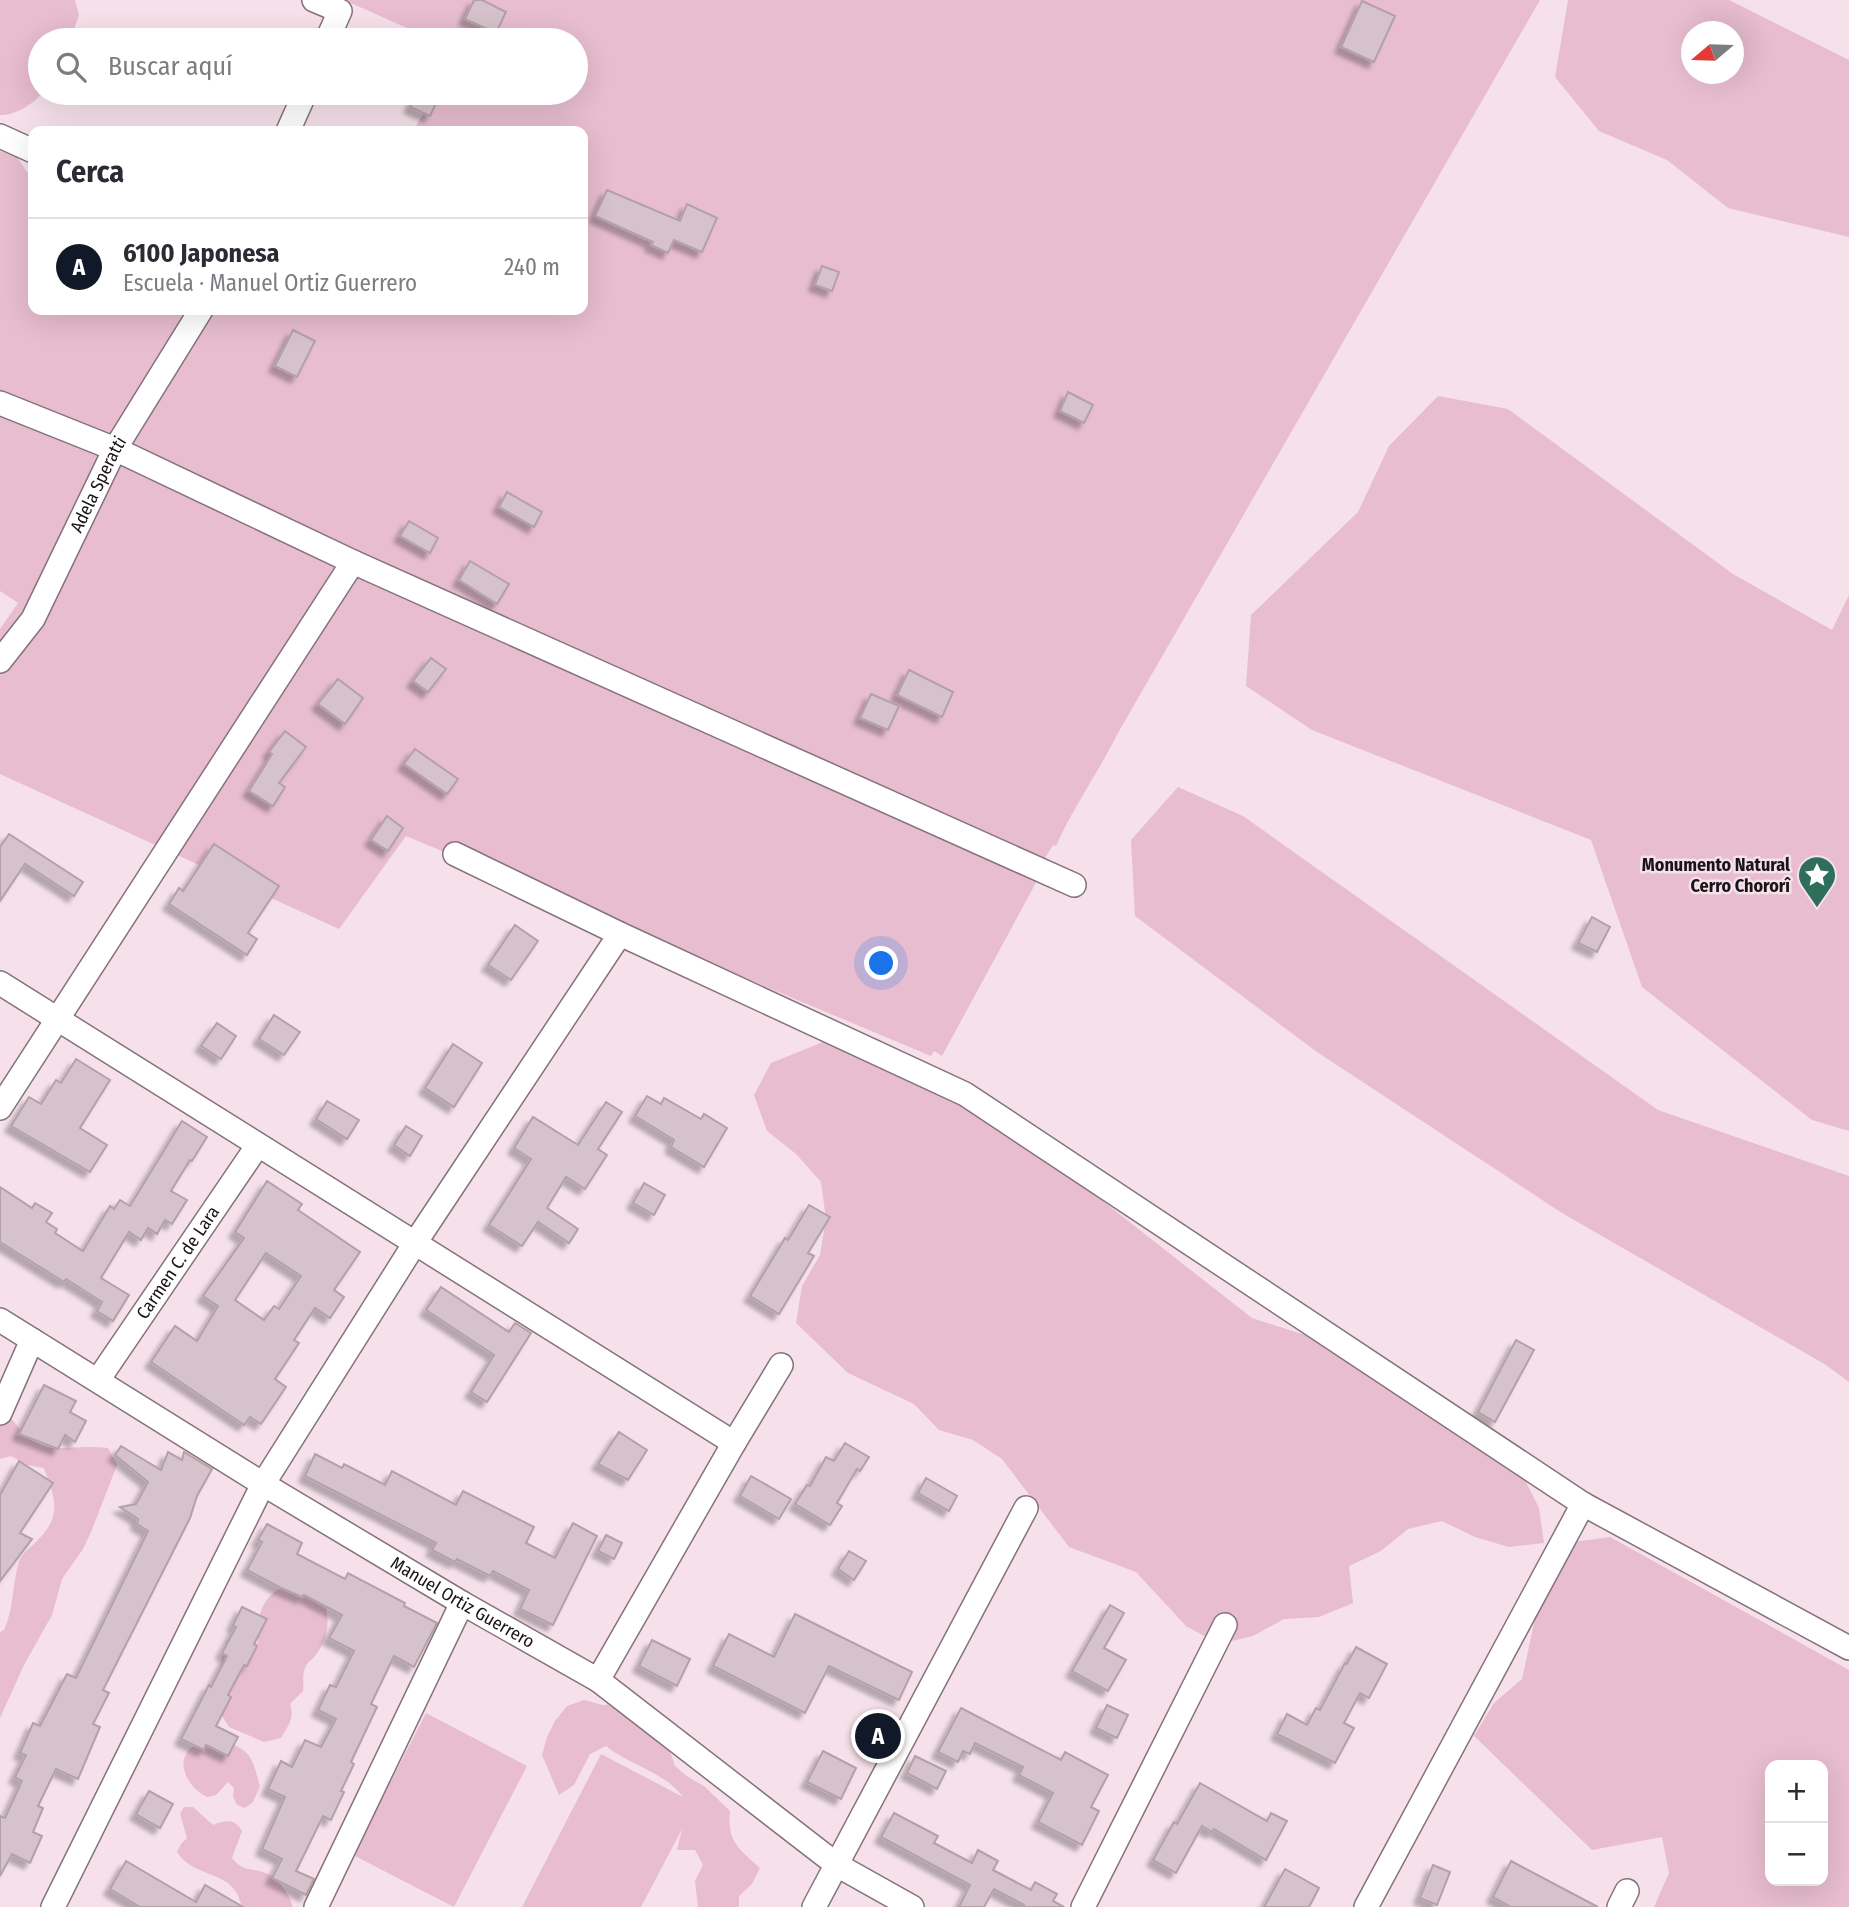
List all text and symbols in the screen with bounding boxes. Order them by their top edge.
north arrow [1681,21,1744,84]
search box [28,28,588,105]
icon: search [52,48,90,86]
text: Buscar aquí [108,51,233,82]
text: Cerca [56,154,124,190]
text: 6100 Japonesa [123,238,280,269]
text: A [73,253,85,281]
text: 240 m [504,253,560,281]
text: Escuela · Manuel Ortiz Guerrero [123,269,417,297]
street label: Adela Speratti [65,432,131,536]
place label: Monumento Natural Cerro Chororî [1642,854,1791,897]
place icon: Monumento Natural Cerro Chororî [1796,854,1838,909]
your location [864,946,898,980]
street label: Carmen C. de Lara [132,1202,224,1323]
street label: Manuel Ortiz Guerrero [387,1552,538,1653]
pin: A [855,1710,901,1762]
map controls [1765,1760,1828,1886]
button: + [1765,1760,1828,1823]
button: − [1765,1823,1828,1886]

